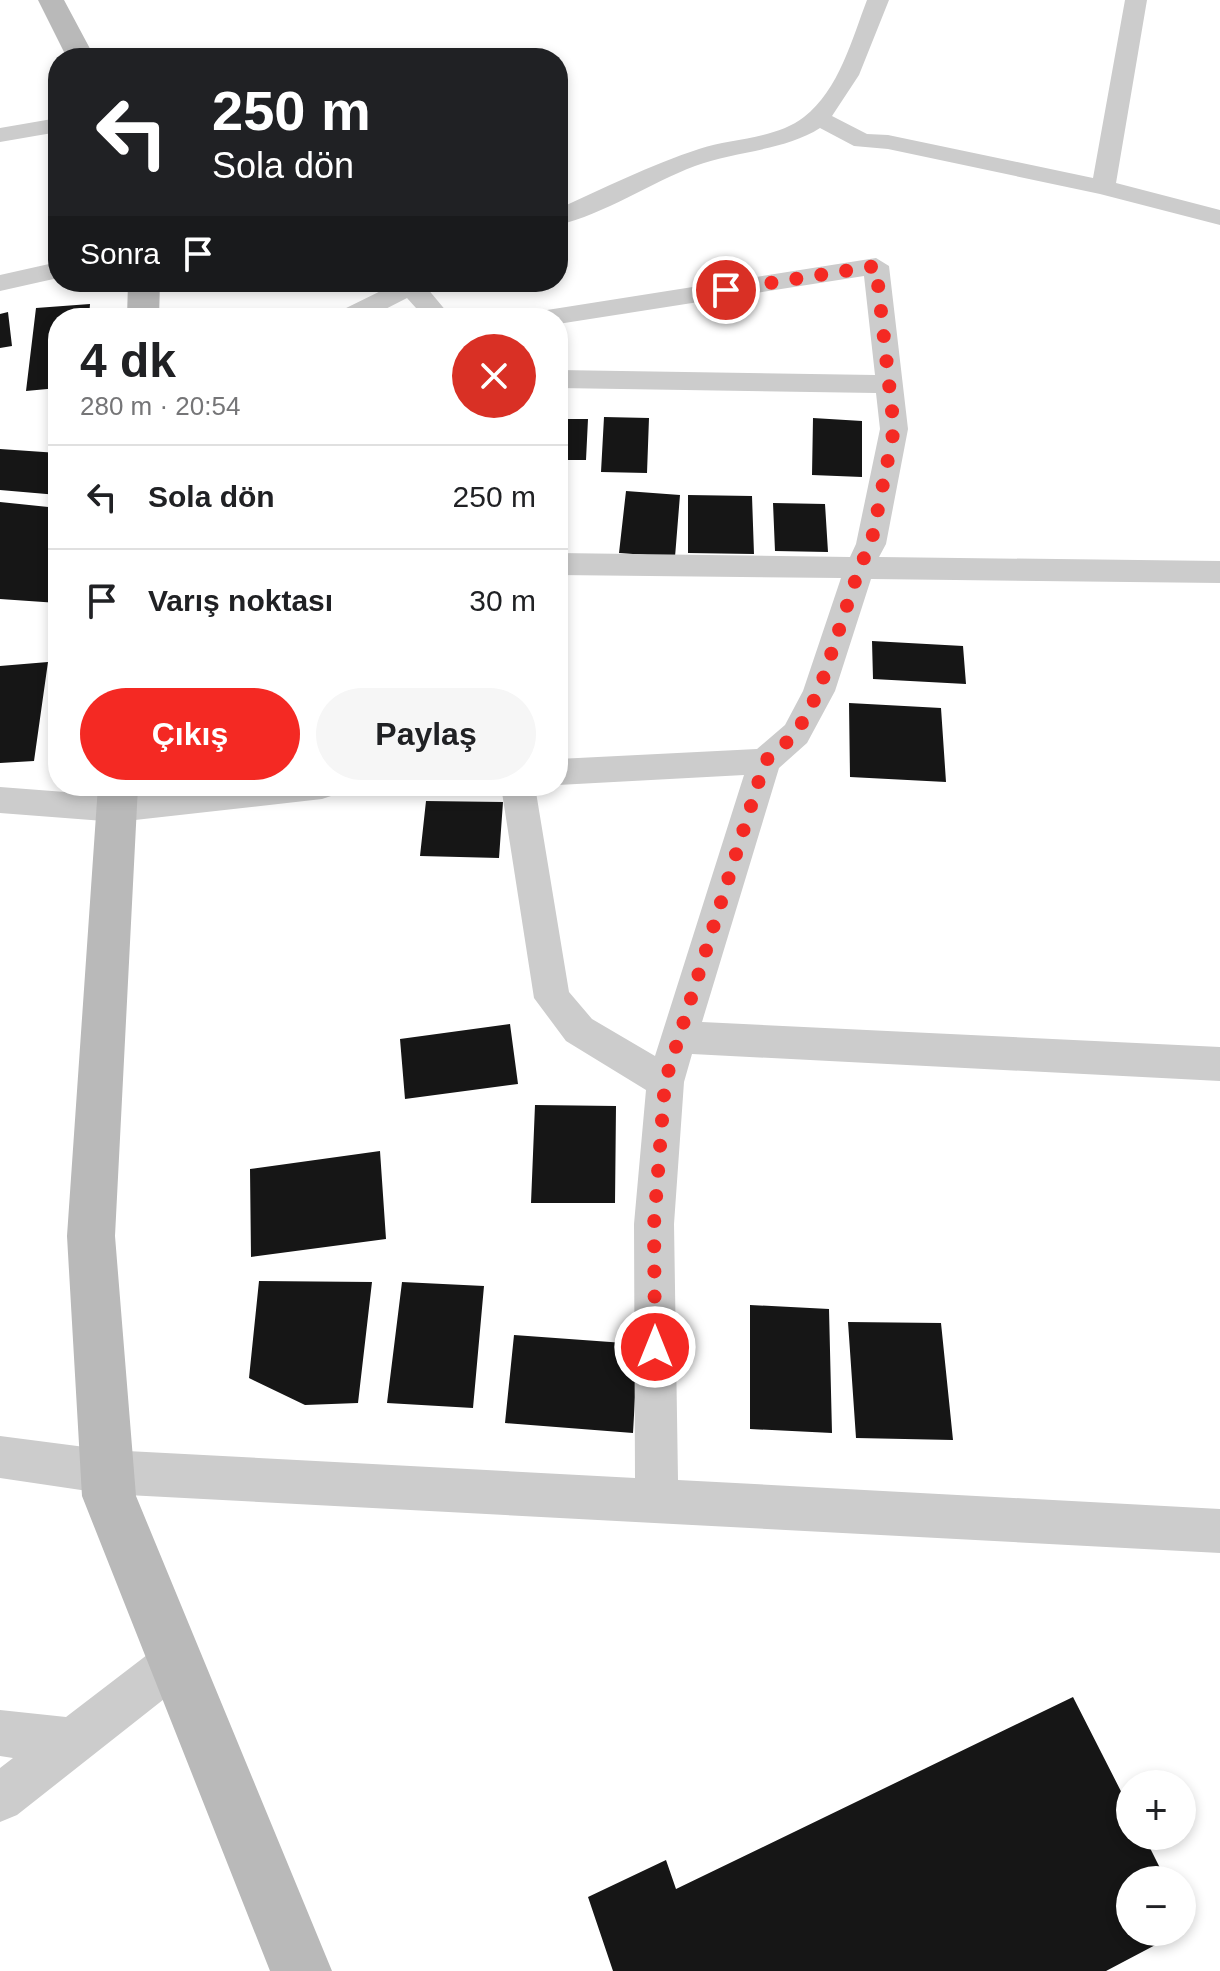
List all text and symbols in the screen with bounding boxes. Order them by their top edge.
text: 250 m [212,79,371,142]
icon: left [80,80,184,184]
text: Sola dön [212,145,354,186]
icon: arrive [176,232,220,276]
text: Sonra [80,237,160,270]
pin [692,256,760,324]
icon: arrive [704,268,748,312]
text: 4 dk [80,334,176,387]
button: close [452,334,536,418]
text: 280 m · 20:54 [80,391,240,421]
icon: left [80,475,124,519]
text: Sola dön [148,480,275,513]
text: 250 m [453,480,536,513]
icon: arrive [80,579,124,623]
text: Varış noktası [148,584,333,617]
text: 30 m [469,584,536,617]
button: Çıkış [80,688,300,780]
button: Paylaş [316,688,536,780]
position arrow [613,1305,697,1389]
map controls [1116,1770,1196,1946]
button: + [1116,1770,1196,1850]
button: − [1116,1866,1196,1946]

